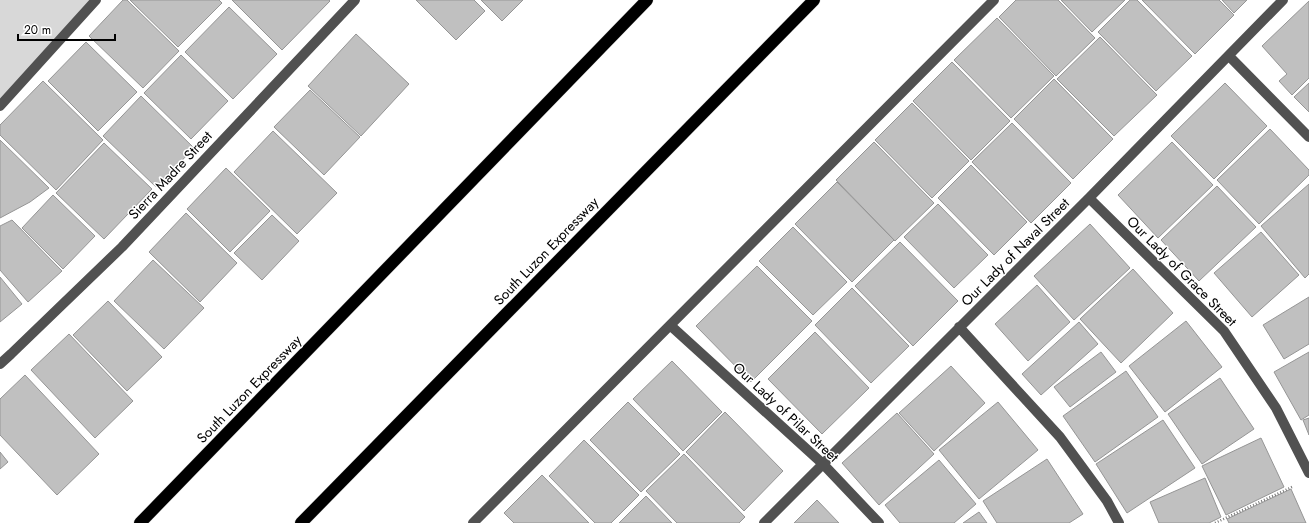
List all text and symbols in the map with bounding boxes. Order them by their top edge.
scale bar [18,16,115,42]
text: 20 m [24,21,51,39]
street label: Sierra Madre Street [124,126,217,224]
street label: South Luzon Expressway [489,192,604,309]
street label: Our Lady of Naval Street [956,193,1074,311]
street label: Our Lady of Grace Street [1122,211,1242,331]
street label: South Luzon Expressway [192,330,307,447]
street label: Our Lady of Pilar Street [729,358,844,467]

